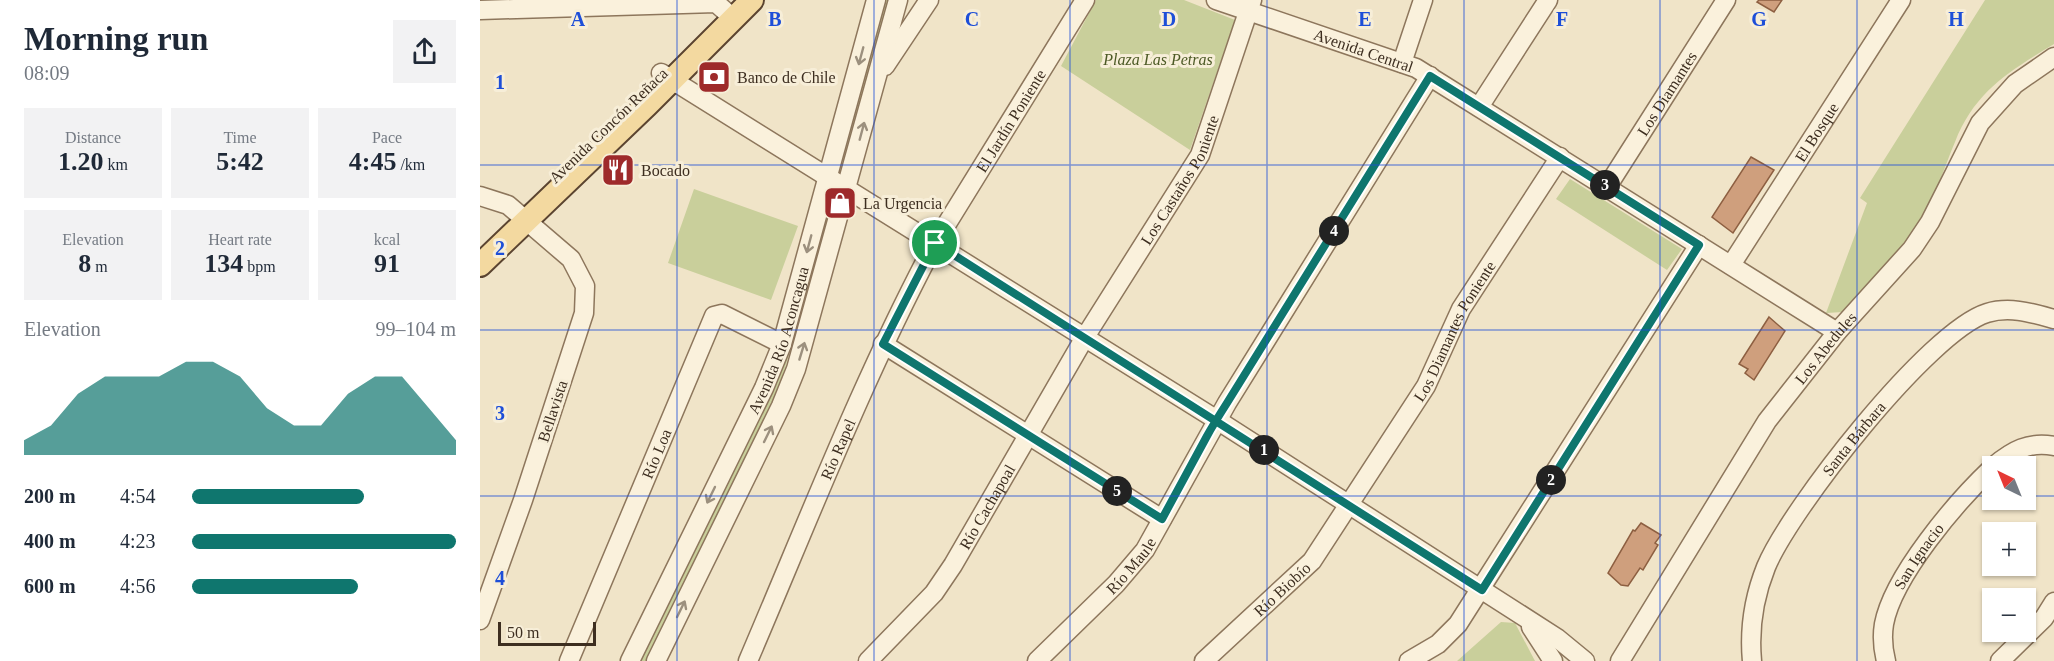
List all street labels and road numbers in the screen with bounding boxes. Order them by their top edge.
street label: Avenida Central [1311,26,1416,76]
street label: Los Diamantes [1634,48,1700,139]
street label: Avenida Concón Reñaca [546,64,671,186]
street label: El Jardín Poniente [973,66,1049,175]
street label: El Bosque [1792,100,1842,165]
street label: Los Castaños Poniente [1138,113,1222,248]
street label: Los Diamantes Poniente [1410,258,1499,405]
street label: Avenida Río Aconcagua [745,265,812,417]
street label: Los Abedules [1791,309,1860,387]
street label: Bellavista [535,378,570,444]
street label: Santa Bárbara [1819,398,1889,479]
street label: Río Rapel [817,416,859,482]
street label: Río Loa [639,426,675,481]
street label: Río Cachapoal [956,461,1019,552]
street label: San Ignacio [1891,520,1947,592]
street label: Río Maule [1103,535,1159,598]
street label: Río Biobío [1250,559,1314,620]

